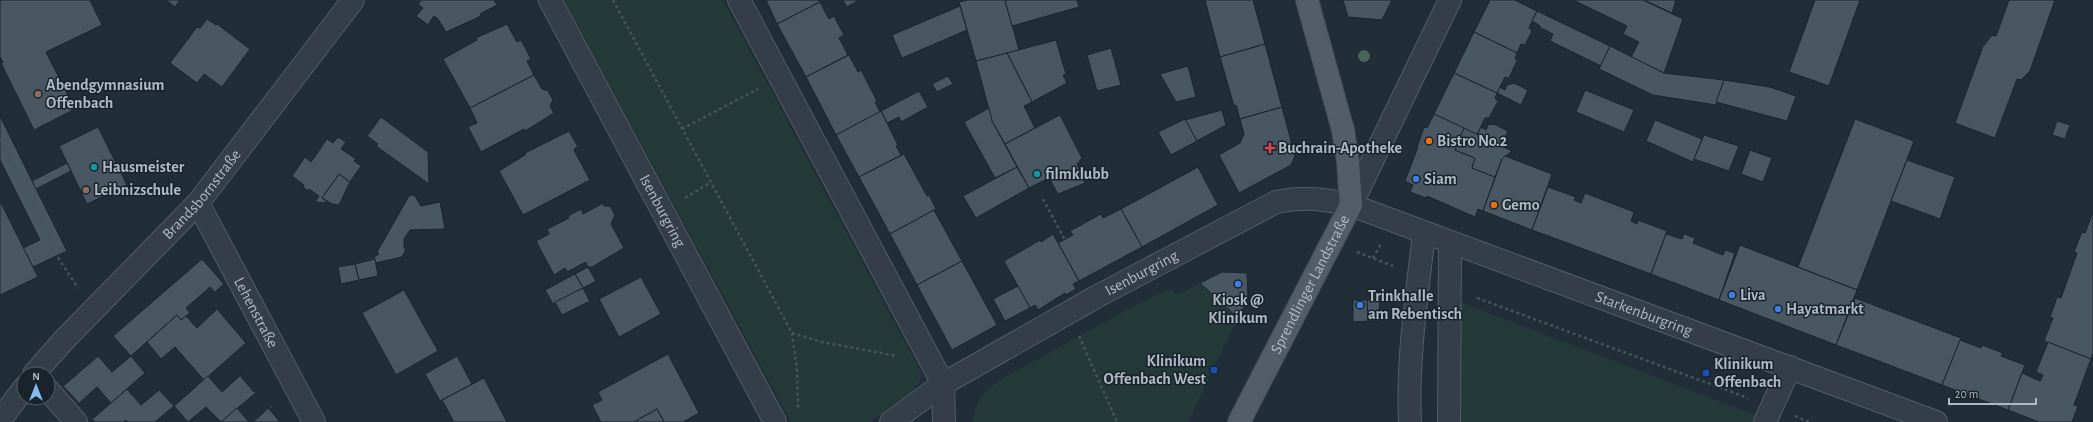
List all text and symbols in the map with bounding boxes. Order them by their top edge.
place label: Abendgymnasium Offenbach [46,77,164,111]
marker: Abendgymnasium Offenbach [33,89,43,99]
place label: Bistro No.2 [1437,133,1508,149]
marker: Bistro No.2 [1424,136,1434,146]
place label: Buchrain-Apotheke [1278,140,1403,156]
marker: Buchrain-Apotheke [1265,143,1275,153]
street label: Brandsbornstraße [159,146,244,242]
place label: Hausmeister [102,159,185,175]
marker: Hausmeister [89,162,99,172]
place label: filmklubb [1045,166,1109,182]
marker: filmklubb [1032,169,1042,179]
place label: Siam [1424,171,1457,187]
street label: Isenburgring [637,172,688,250]
marker: Siam [1411,174,1421,184]
place label: Leibnizschule [94,182,182,198]
marker: Leibnizschule [81,185,91,195]
place label: Gemo [1502,197,1540,213]
marker: Gemo [1489,200,1499,210]
street label: Sprendlinger Landstraße [1268,212,1352,356]
street label: Isenburgring [1103,247,1181,299]
street label: Lehenstraße [231,275,281,351]
marker: Kiosk @ Klinikum [1233,279,1243,289]
place label: Liva [1740,287,1766,303]
place label: Trinkhalle am Rebentisch [1368,288,1462,322]
street label: Starkenburgring [1593,288,1695,339]
marker: Liva [1727,290,1737,300]
place label: Kiosk @ Klinikum [1208,292,1268,326]
marker: Trinkhalle am Rebentisch [1355,300,1365,310]
place label: Hayatmarkt [1786,301,1864,318]
marker: Hayatmarkt [1773,304,1783,314]
place label: Klinikum Offenbach West [1104,353,1207,387]
place label: Klinikum Offenbach [1714,356,1781,390]
marker: Klinikum Offenbach West [1209,365,1219,375]
north arrow [16,366,56,406]
marker: Klinikum Offenbach [1701,368,1711,378]
text: N [32,371,40,382]
scale bar [1949,380,2036,406]
text: 20 m [1955,388,1978,400]

